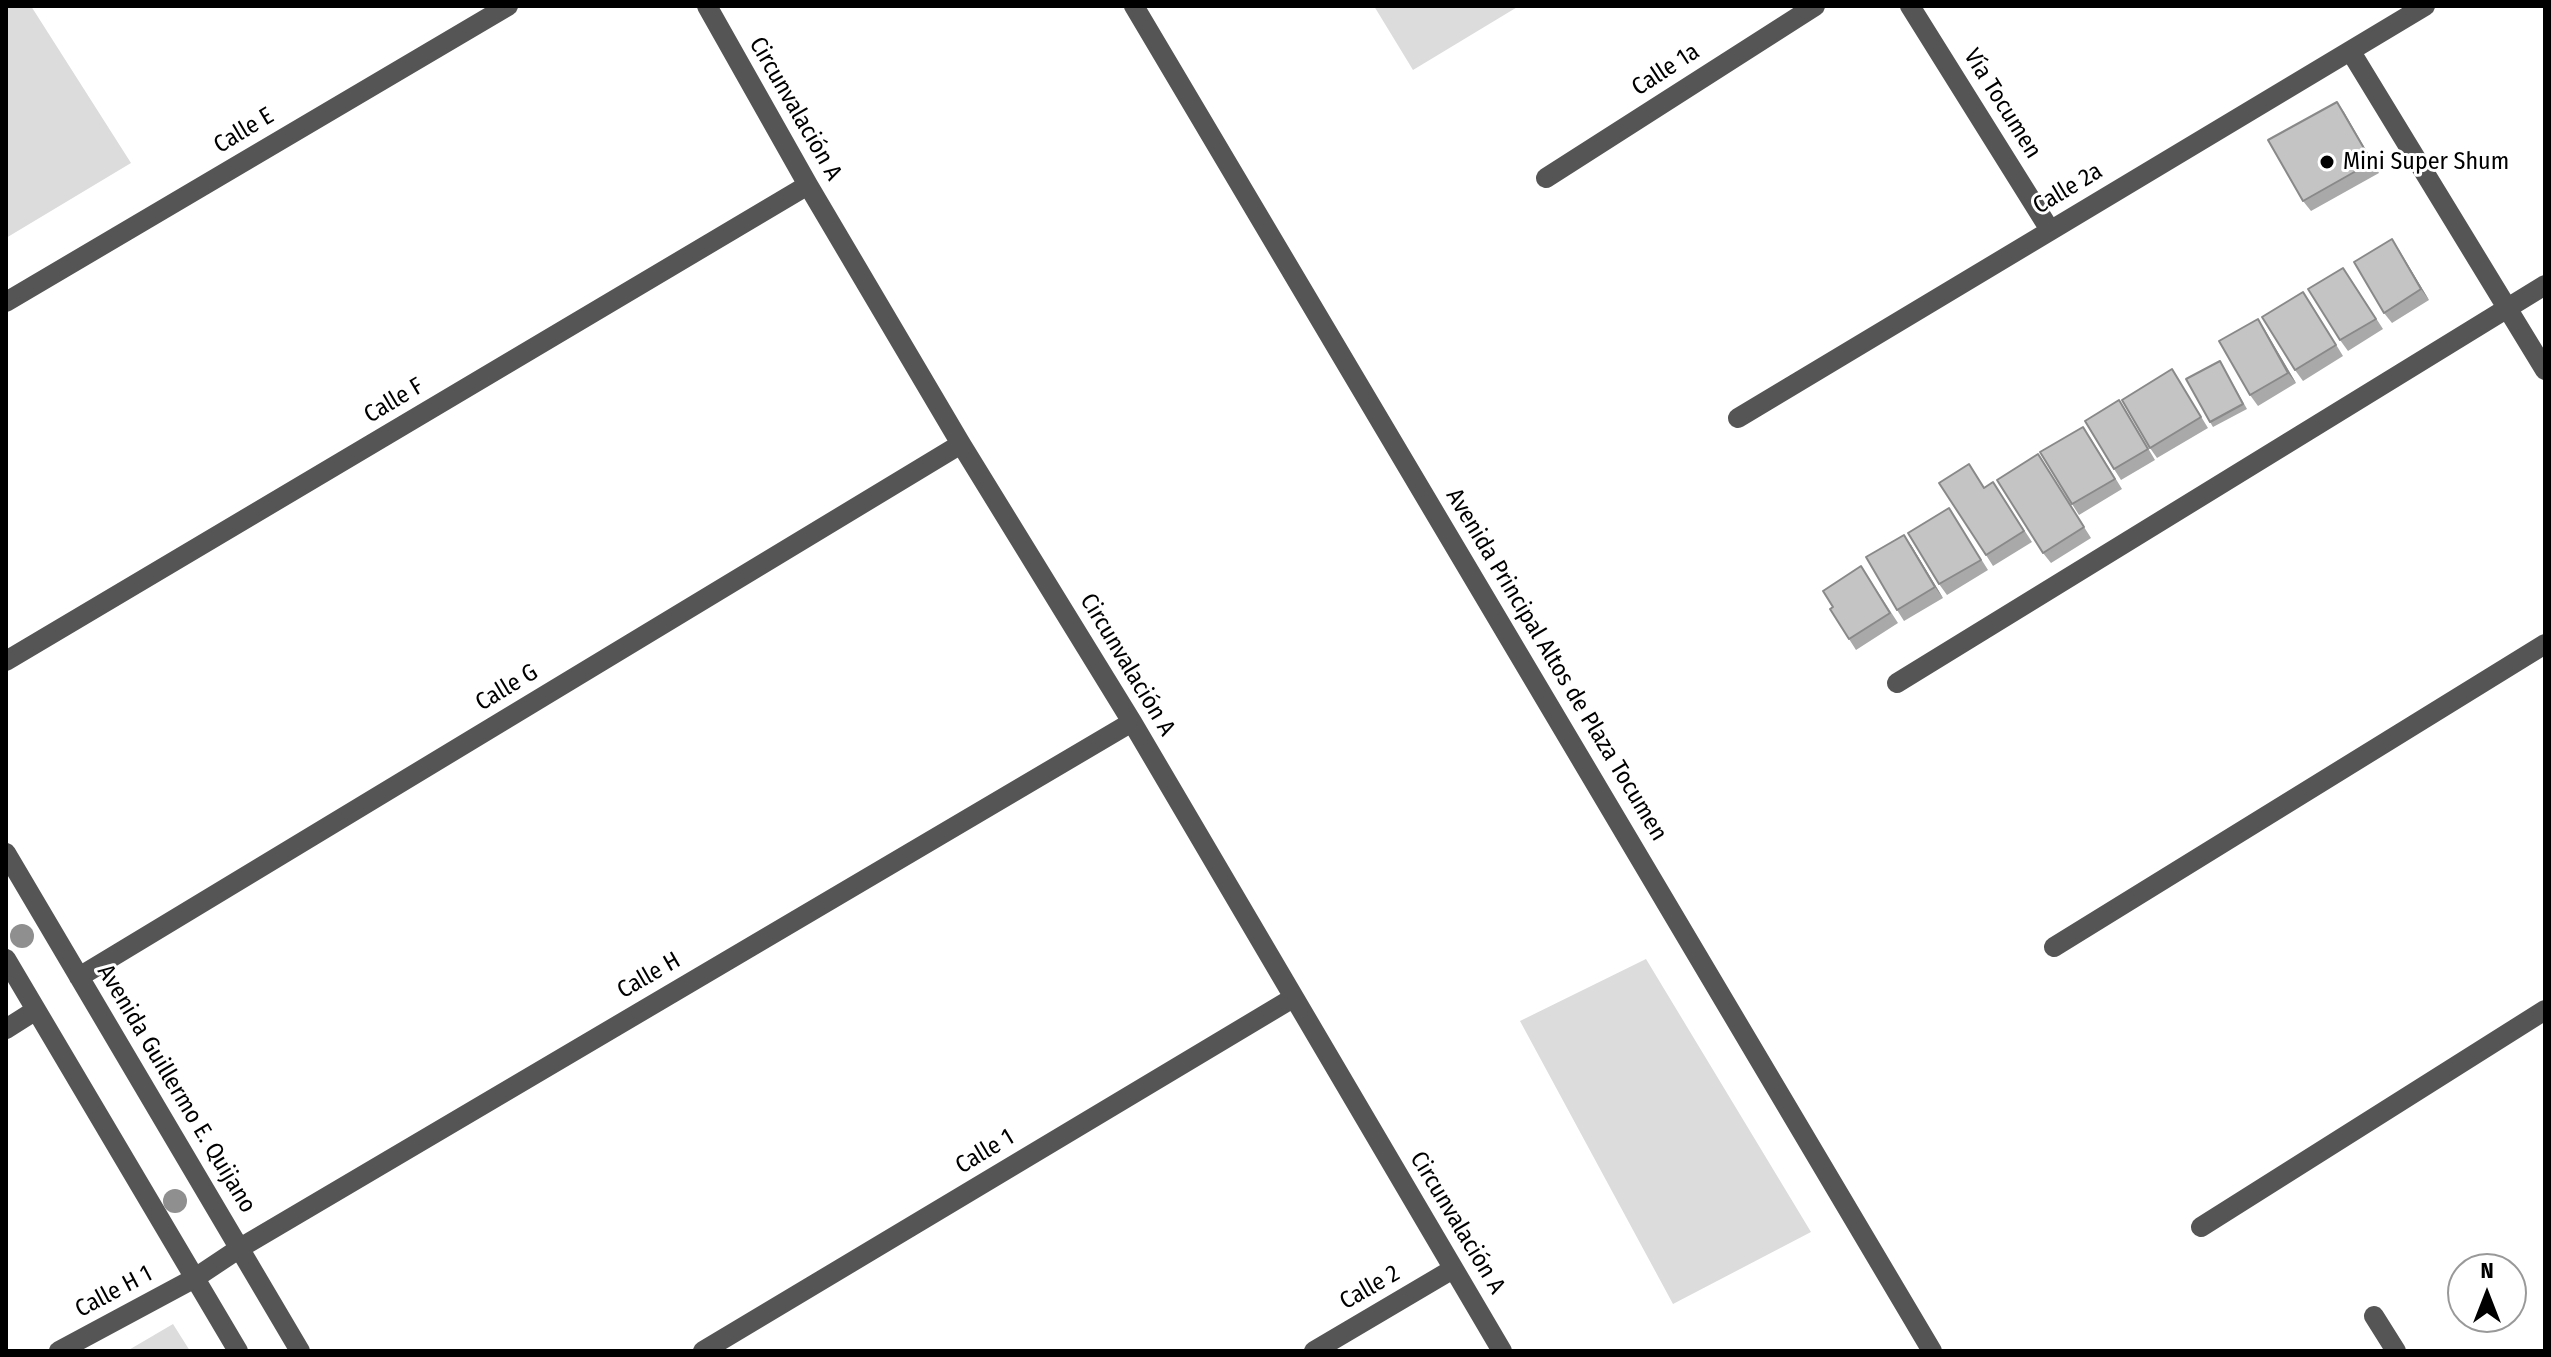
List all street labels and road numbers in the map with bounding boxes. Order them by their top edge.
street label: Circunvalación A [742,32,848,186]
street label: Calle 1a [1627,38,1705,102]
street label: Vía Tocumen [1957,44,2047,164]
street label: Calle E [209,102,279,160]
street label: Calle 2a [2028,157,2108,221]
street label: Calle F [359,372,429,430]
street label: Avenida Principal Altos de Plaza Tocumen [1439,484,1673,846]
street label: Circunvalación A [1073,589,1181,741]
street label: Calle G [471,658,543,718]
street label: Calle H [612,947,686,1005]
street label: Avenida Guillermo E. Quijano [90,960,262,1218]
street label: Calle 1 [951,1123,1019,1181]
street label: Circunvalación A [1403,1147,1511,1299]
street label: Calle H 1 [71,1260,157,1324]
street label: Calle 2 [1335,1260,1405,1316]

